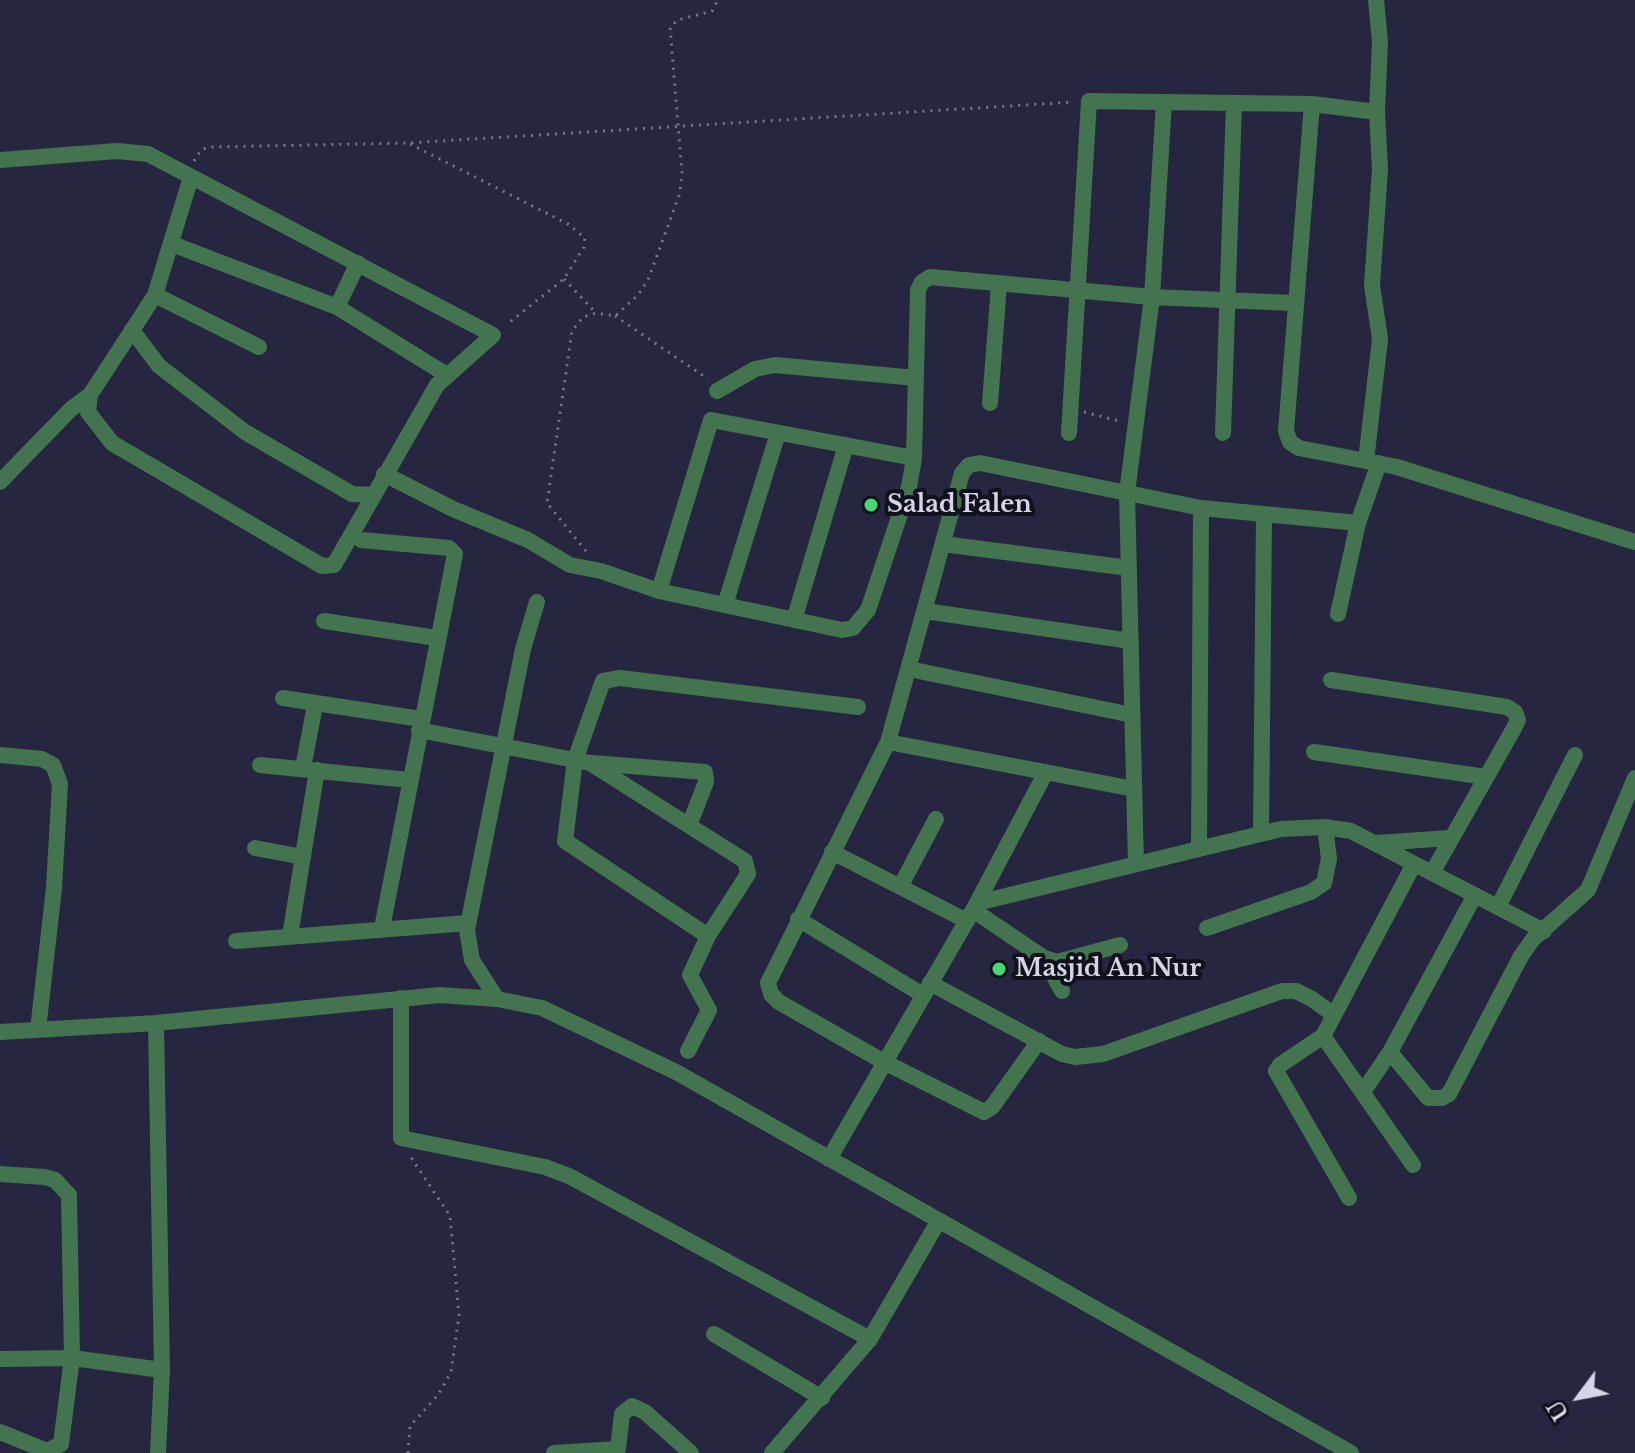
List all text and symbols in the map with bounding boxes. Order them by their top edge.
place label: Salad Falen [887,491,1032,519]
marker: Salad Falen [862,496,880,514]
place label: Masjid An Nur [1015,955,1201,983]
marker: Masjid An Nur [990,960,1008,978]
north arrow [1539,1357,1619,1437]
text: U [1542,1395,1575,1425]

